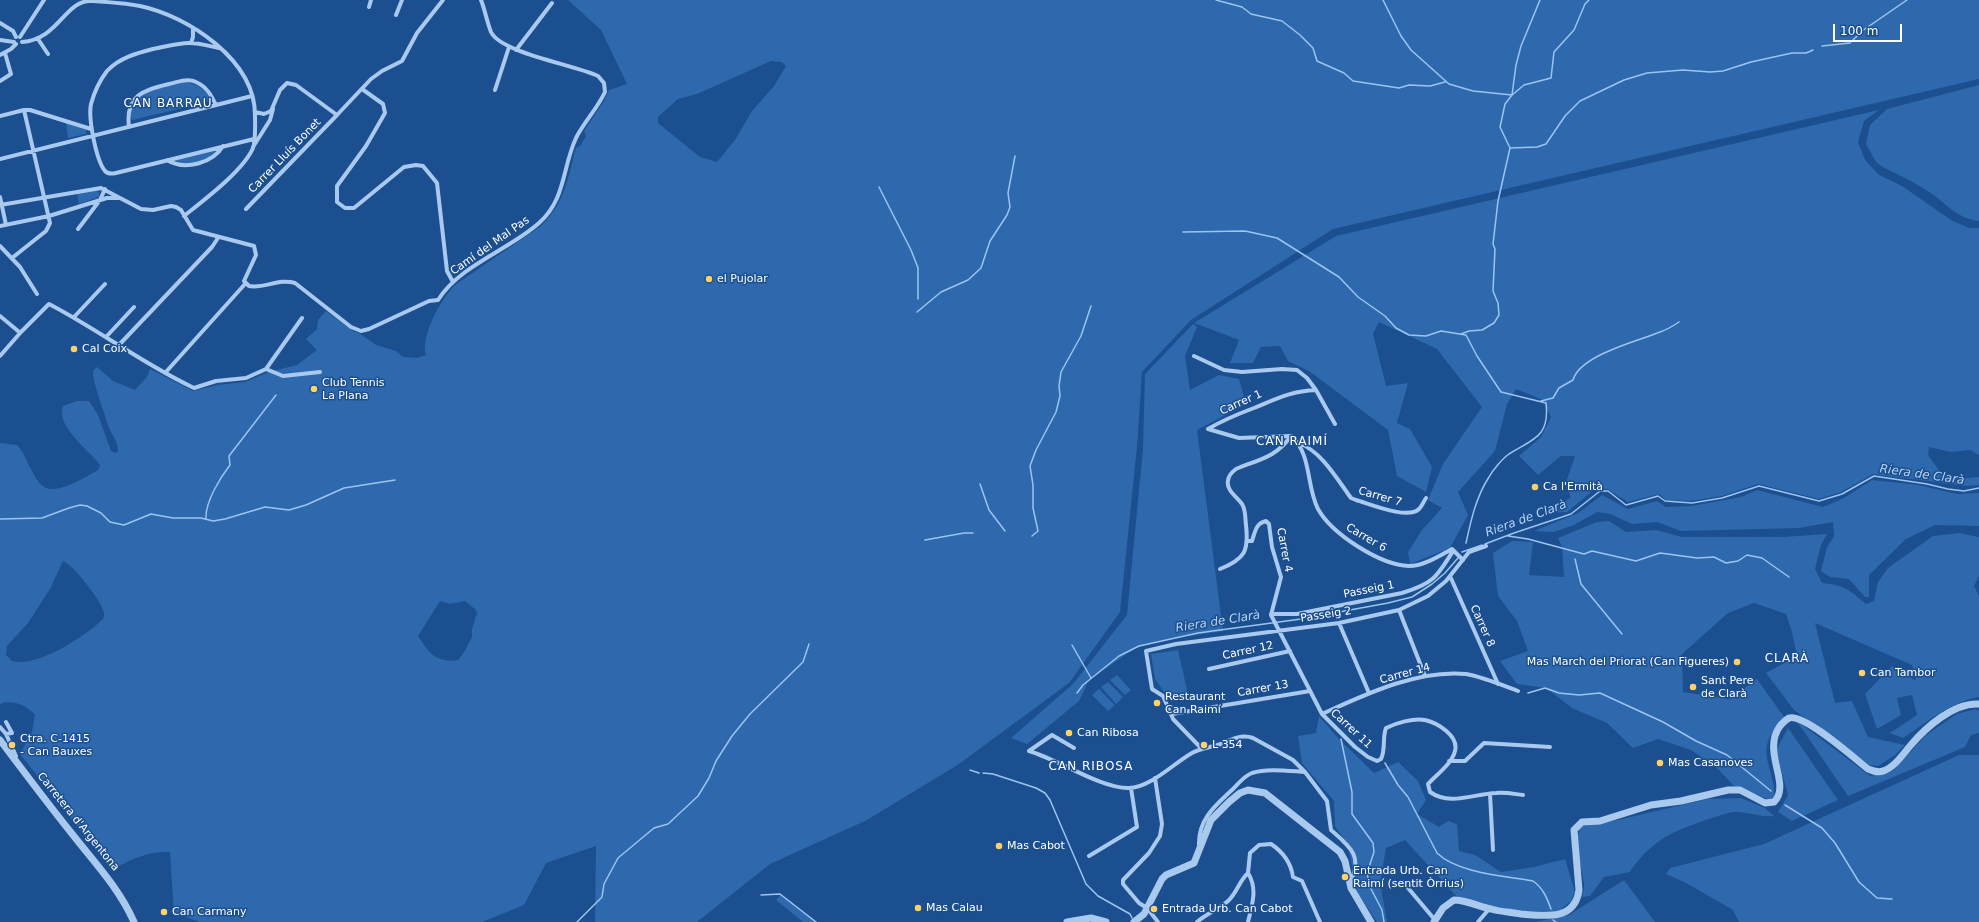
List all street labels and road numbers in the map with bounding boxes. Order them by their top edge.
street label: Carrer Lluís Bonet [246,116,324,196]
street label: Camí del Mal Pas [448,214,532,278]
street label: Carrer 1 [1218,388,1264,418]
street label: Carrer 7 [1357,484,1403,510]
street label: Carrer 6 [1343,521,1389,555]
street label: Carrer 4 [1273,527,1295,573]
street label: Passeig 1 [1342,579,1396,601]
street label: Carrer 8 [1467,603,1497,649]
street label: Passeig 2 [1299,604,1353,626]
street label: Carrer 12 [1221,639,1275,663]
street label: Carrer 14 [1378,661,1432,687]
street label: Carrer 13 [1236,678,1290,700]
street label: Carrer 11 [1328,707,1374,751]
street label: Carretera d'Argentona [34,770,122,874]

